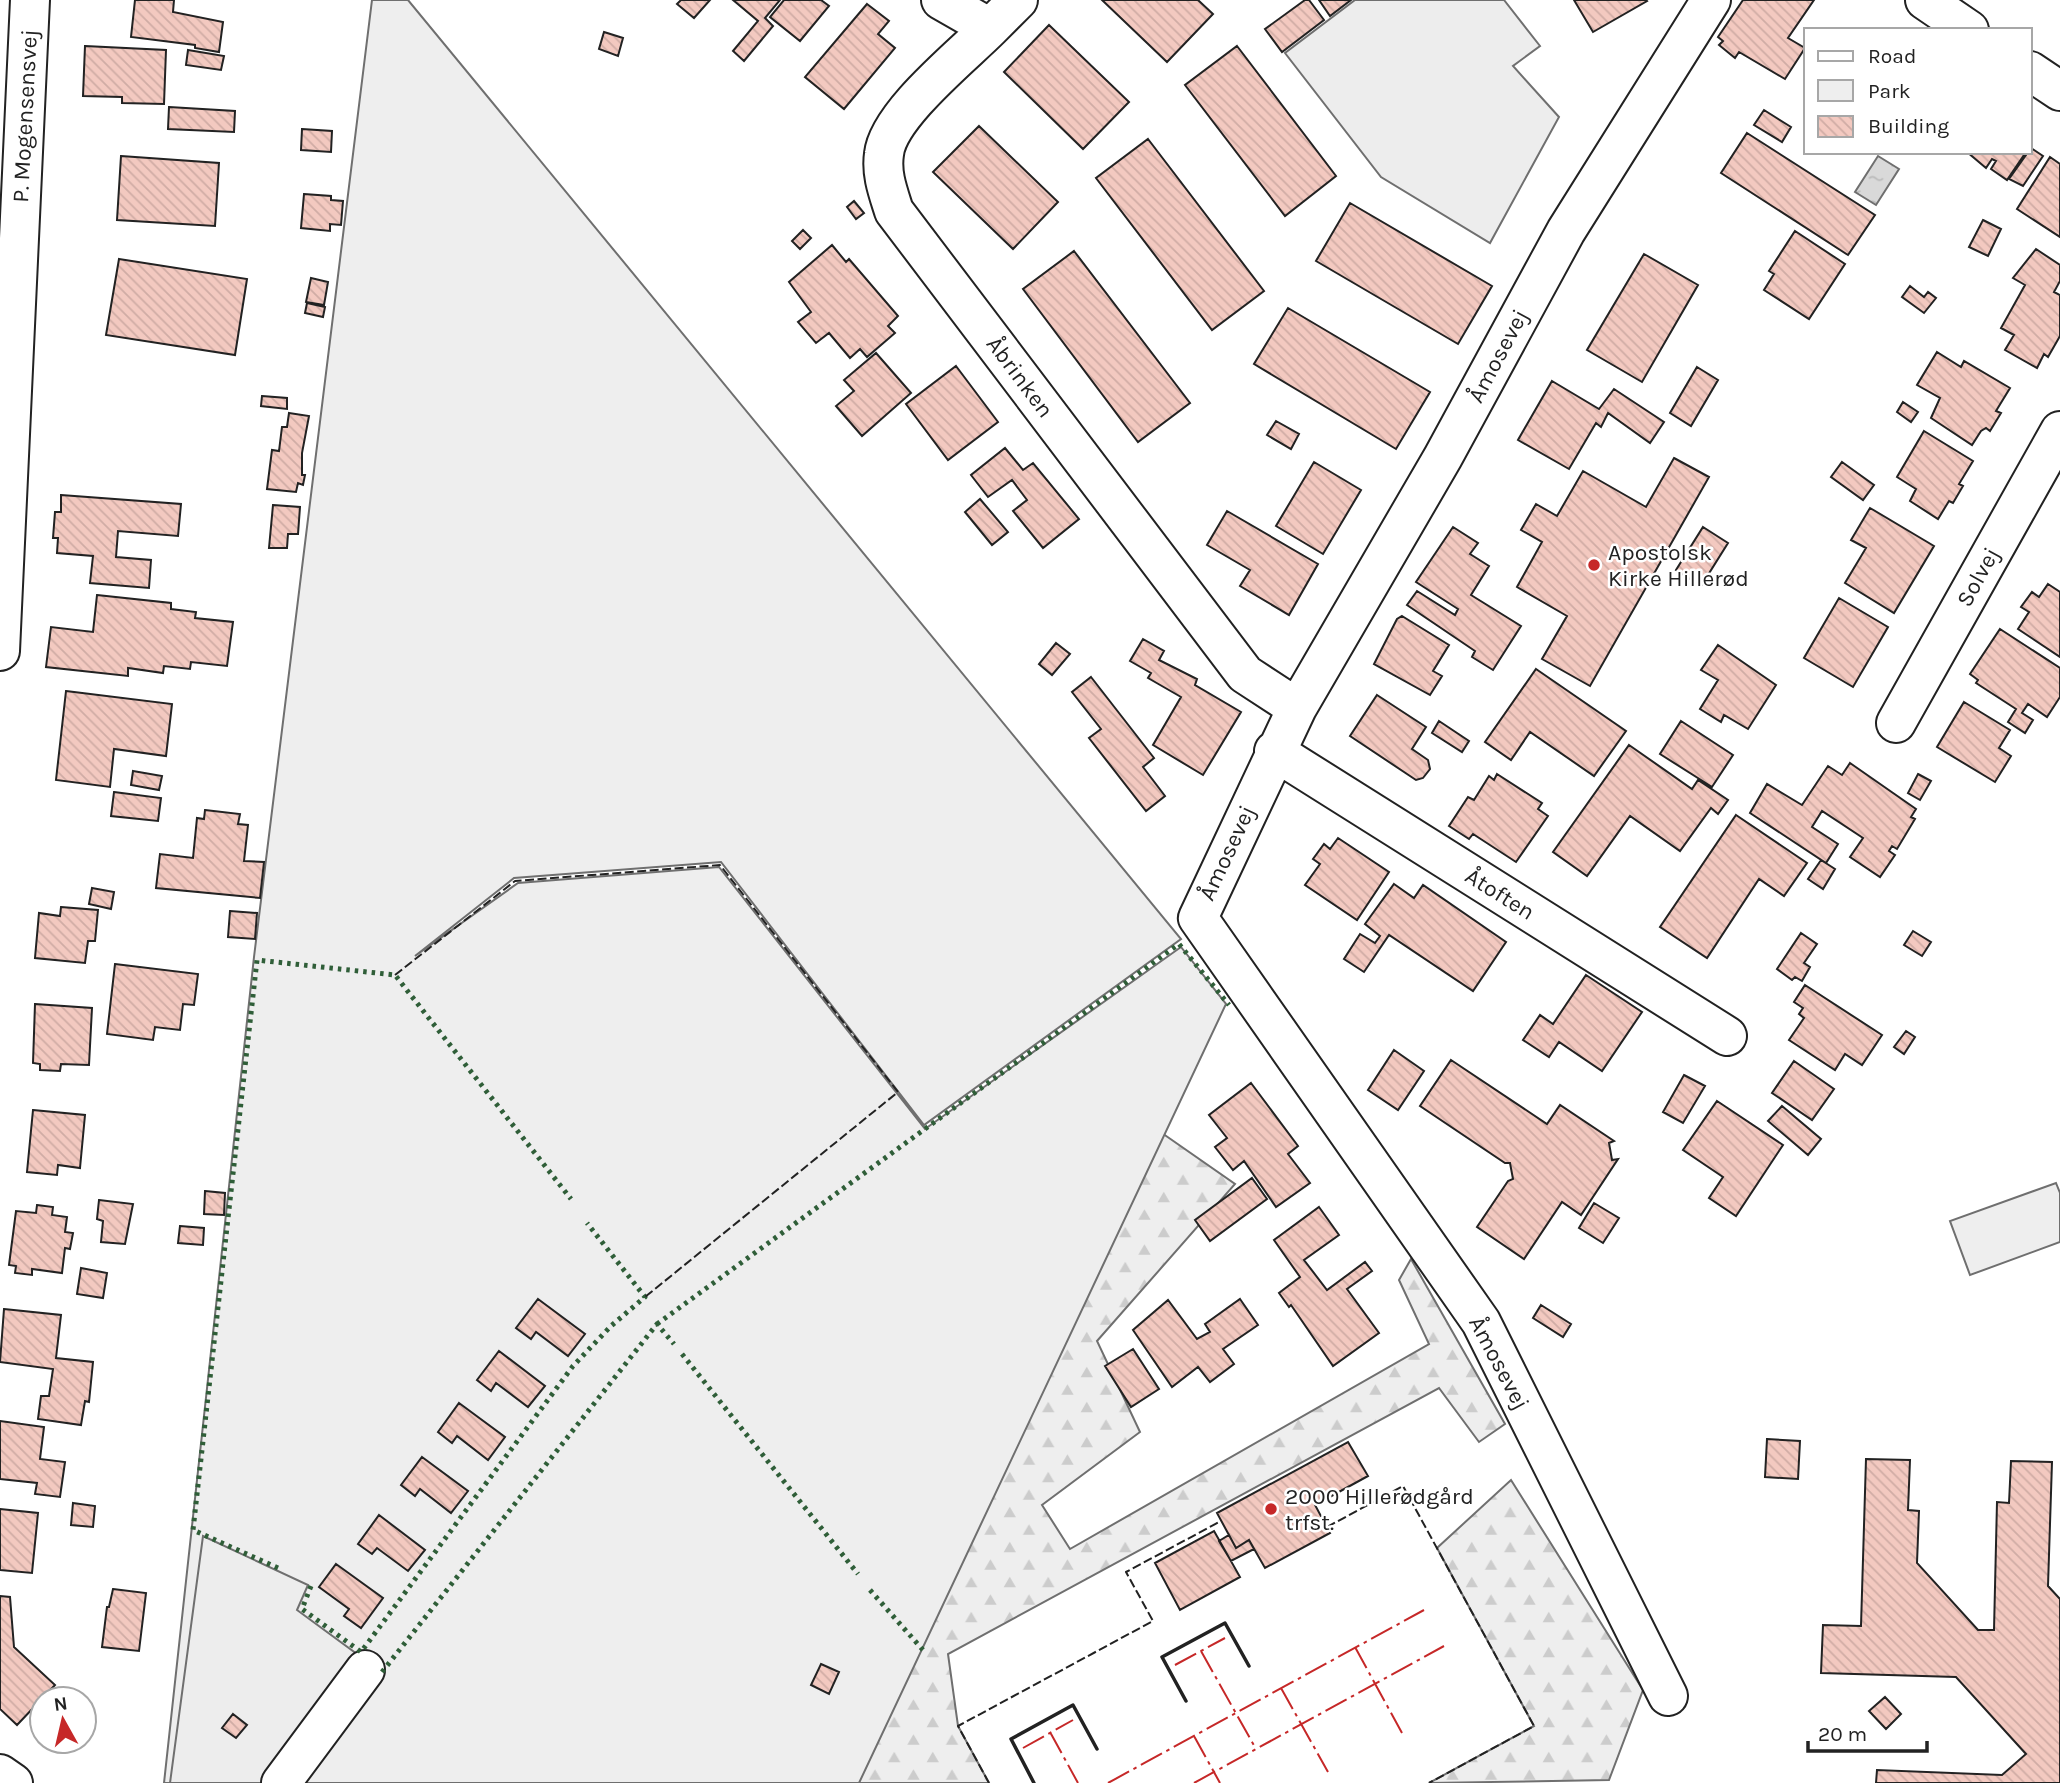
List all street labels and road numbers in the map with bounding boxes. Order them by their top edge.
street label: P. Mogensensvej [7,29,43,203]
street label: Åmosevej [1462,305,1534,407]
street label: Åbrinken [981,331,1059,423]
street label: Solvej [1951,543,2005,611]
street label: Åmosevej [1193,801,1261,905]
street label: Åtoften [1460,862,1540,926]
street label: Åmosevej [1463,1312,1535,1414]

